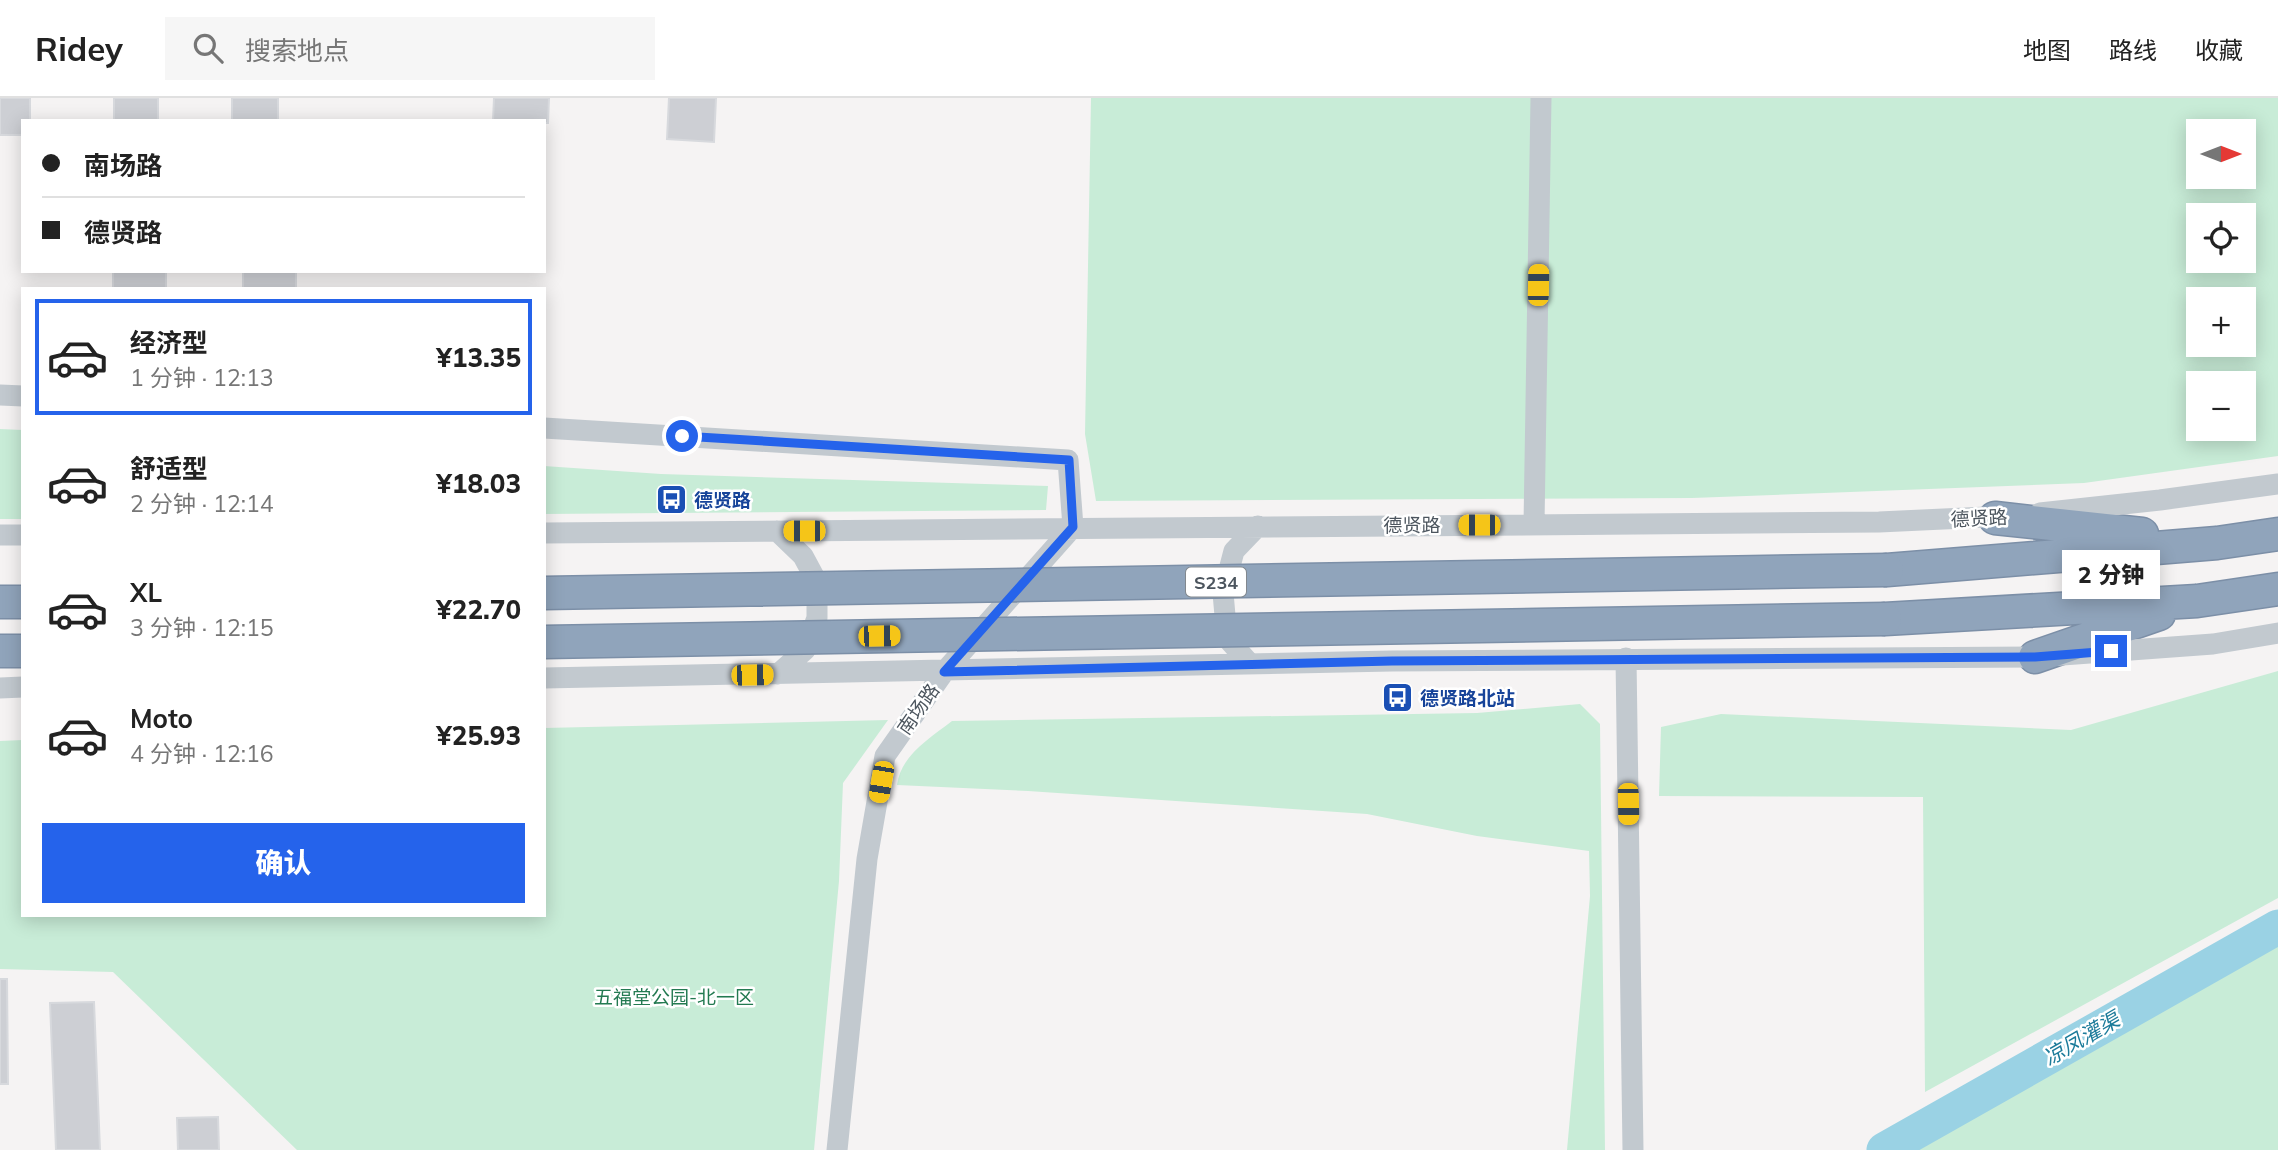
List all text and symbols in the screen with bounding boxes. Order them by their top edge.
search box [165,17,655,80]
text: Ridey [35,28,123,69]
icon: search [189,29,227,67]
text: 搜索地点 [245,34,349,67]
text: 地图 [2023,35,2071,65]
text: 路线 [2109,35,2157,65]
text: 收藏 [2195,35,2243,65]
north arrow [2186,119,2256,189]
map controls [2186,119,2256,441]
text: 南场路 [84,149,162,182]
button: locate [2186,203,2256,273]
text: 德贤路 [84,216,162,249]
car [1528,264,1549,306]
button: + [2186,287,2256,357]
icon: car [46,326,109,389]
text: 经济型 [130,326,208,359]
text: ¥13.35 [436,341,521,374]
text: 1 分钟 · 12:13 [130,363,274,392]
button: − [2186,371,2256,441]
route start [666,420,698,452]
icon: car [46,452,109,515]
text: 舒适型 [130,452,208,485]
text: ¥18.03 [436,467,521,500]
bus stop icon: 德贤路 [654,483,688,517]
place label: 德贤路 [694,488,751,512]
text: 2 分钟 · 12:14 [130,489,274,518]
street label: 德贤路 [1950,505,2008,531]
street label: 德贤路 [1383,513,1441,537]
car [1459,515,1501,536]
car [784,521,826,542]
callout: 2 分钟 [2062,550,2160,598]
text: 2 分钟 [2078,560,2144,589]
road number: S234 [1186,568,1246,596]
text: XL [130,576,162,609]
icon: car [46,578,109,641]
text: ¥22.70 [436,593,521,626]
text: 3 分钟 · 12:15 [130,613,274,642]
car [858,625,901,647]
route end [2095,635,2127,667]
car [731,664,774,686]
street label: 南场路 [892,679,944,739]
bus stop icon: 德贤路北站 [1380,681,1414,715]
place label: 德贤路北站 [1420,686,1515,710]
text: Moto [130,702,193,735]
icon: car [46,704,109,767]
text: ¥25.93 [436,719,521,752]
text: 4 分钟 · 12:16 [130,739,274,768]
car [868,759,895,805]
car [1618,783,1639,825]
button: 确认 [42,823,525,903]
park label: 五福堂公园-北一区 [594,985,754,1009]
water label: 凉凤灌渠 [2038,1004,2126,1070]

